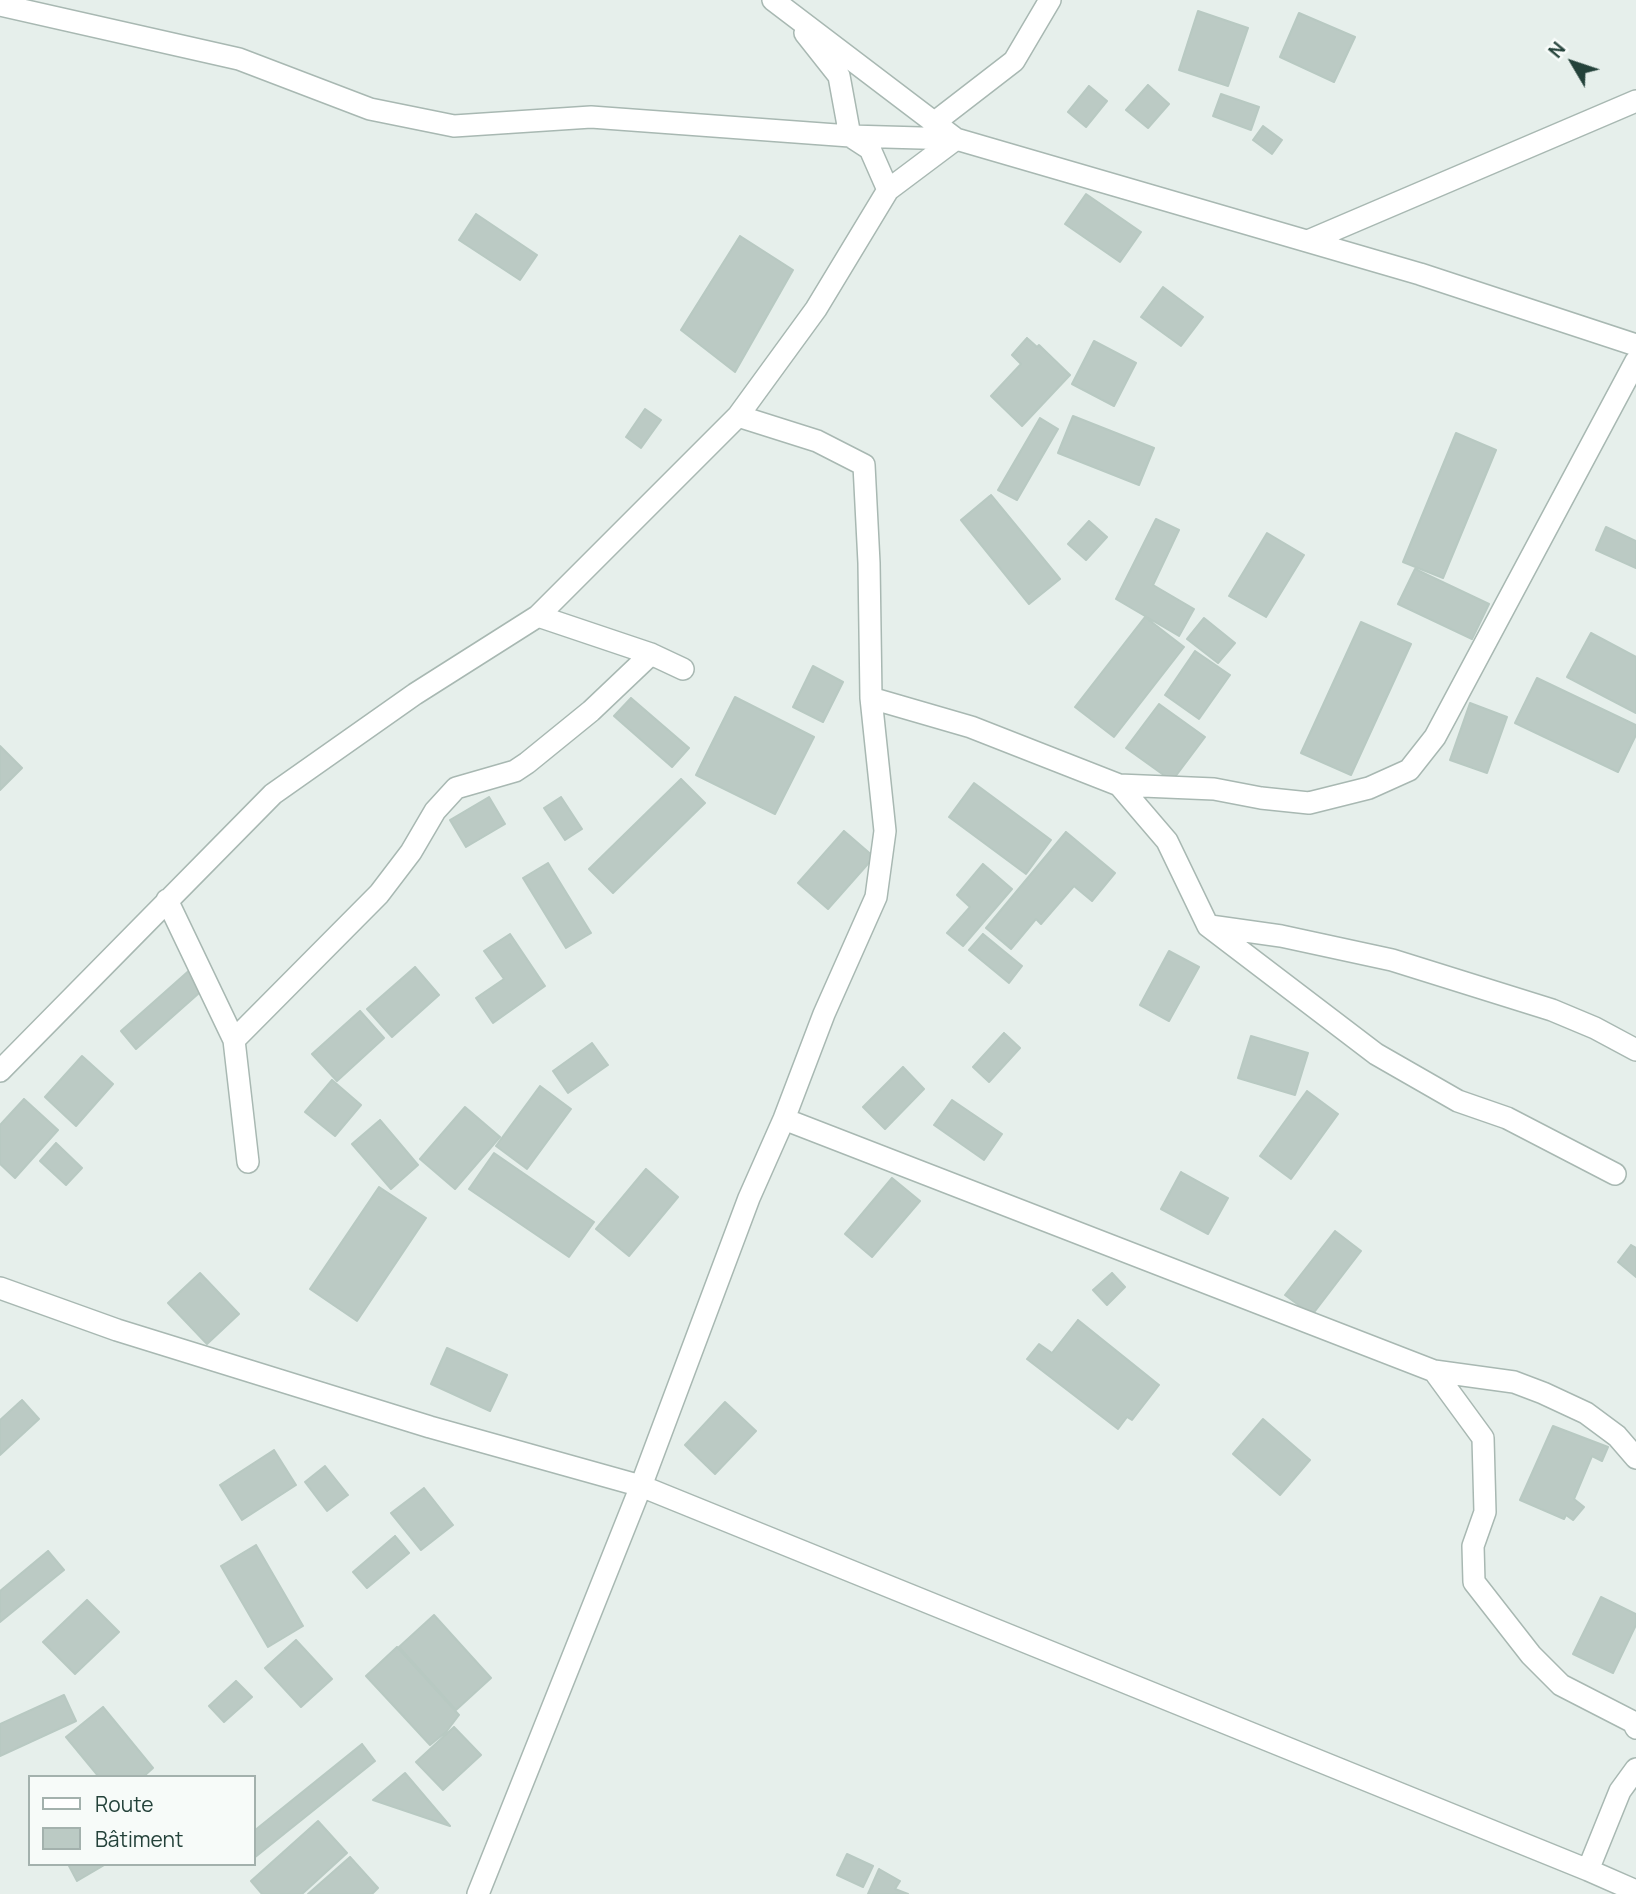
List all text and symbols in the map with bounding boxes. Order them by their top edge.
north arrow [1538,28,1608,98]
text: N [1542,36,1571,63]
legend [28,1775,256,1866]
text: Route [95,1790,153,1818]
text: Bâtiment [95,1825,183,1853]

